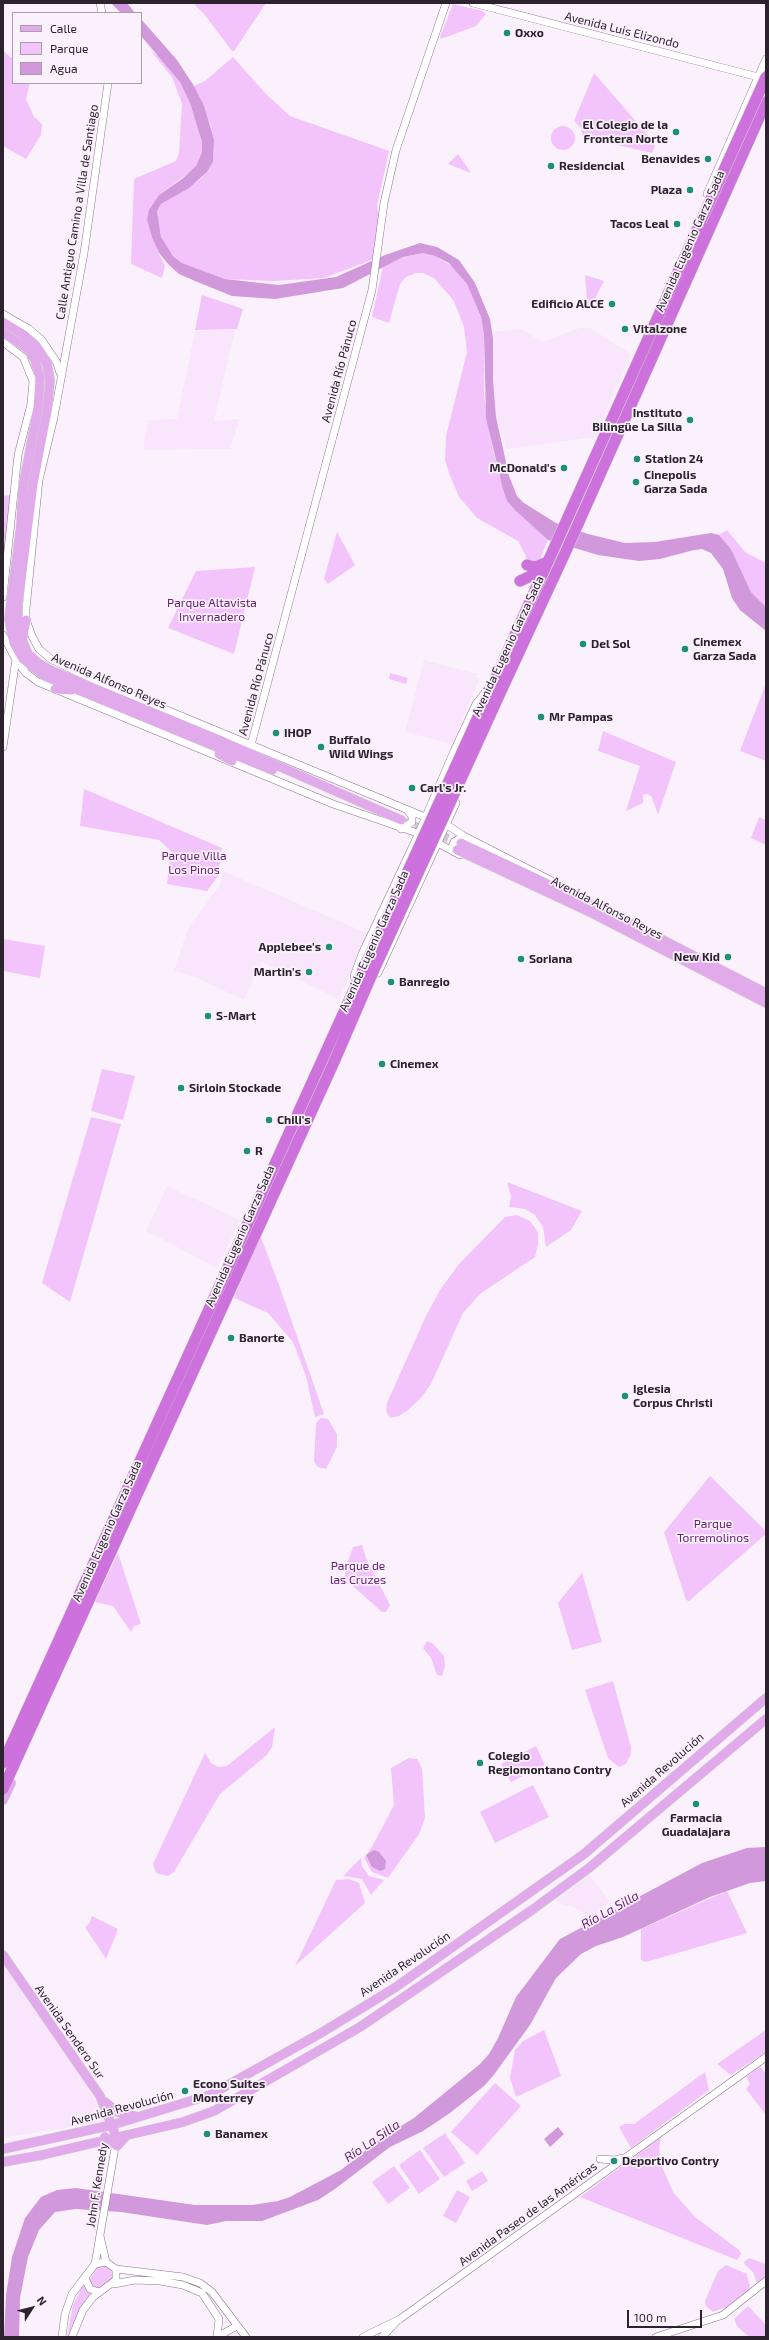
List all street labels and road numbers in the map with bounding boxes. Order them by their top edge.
street label: Avenida Luis Elizondo [563,9,681,51]
street label: Calle Antiguo Camino a Villa de Santiago [53,103,101,321]
street label: Avenida Eugenio Garza Sada [652,168,728,314]
street label: Avenida Río Pánuco [318,318,360,424]
street label: Avenida Eugenio Garza Sada [469,574,547,718]
street label: Avenida Río Pánuco [235,631,277,737]
street label: Avenida Alfonso Reyes [49,650,169,712]
street label: Avenida Eugenio Garza Sada [336,868,412,1014]
street label: Avenida Alfonso Reyes [549,874,665,942]
street label: Avenida Eugenio Garza Sada [202,1163,278,1309]
street label: Avenida Eugenio Garza Sada [69,1458,145,1604]
street label: Avenida Revolución [617,1730,707,1810]
street label: Avenida Revolución [357,1928,453,2000]
street label: Avenida Sendero Sur [32,1982,108,2082]
street label: Avenida Revolución [69,2087,175,2129]
street label: John F. Kennedy [83,2142,111,2228]
street label: Avenida Paseo de las Américas [456,2159,600,2269]

